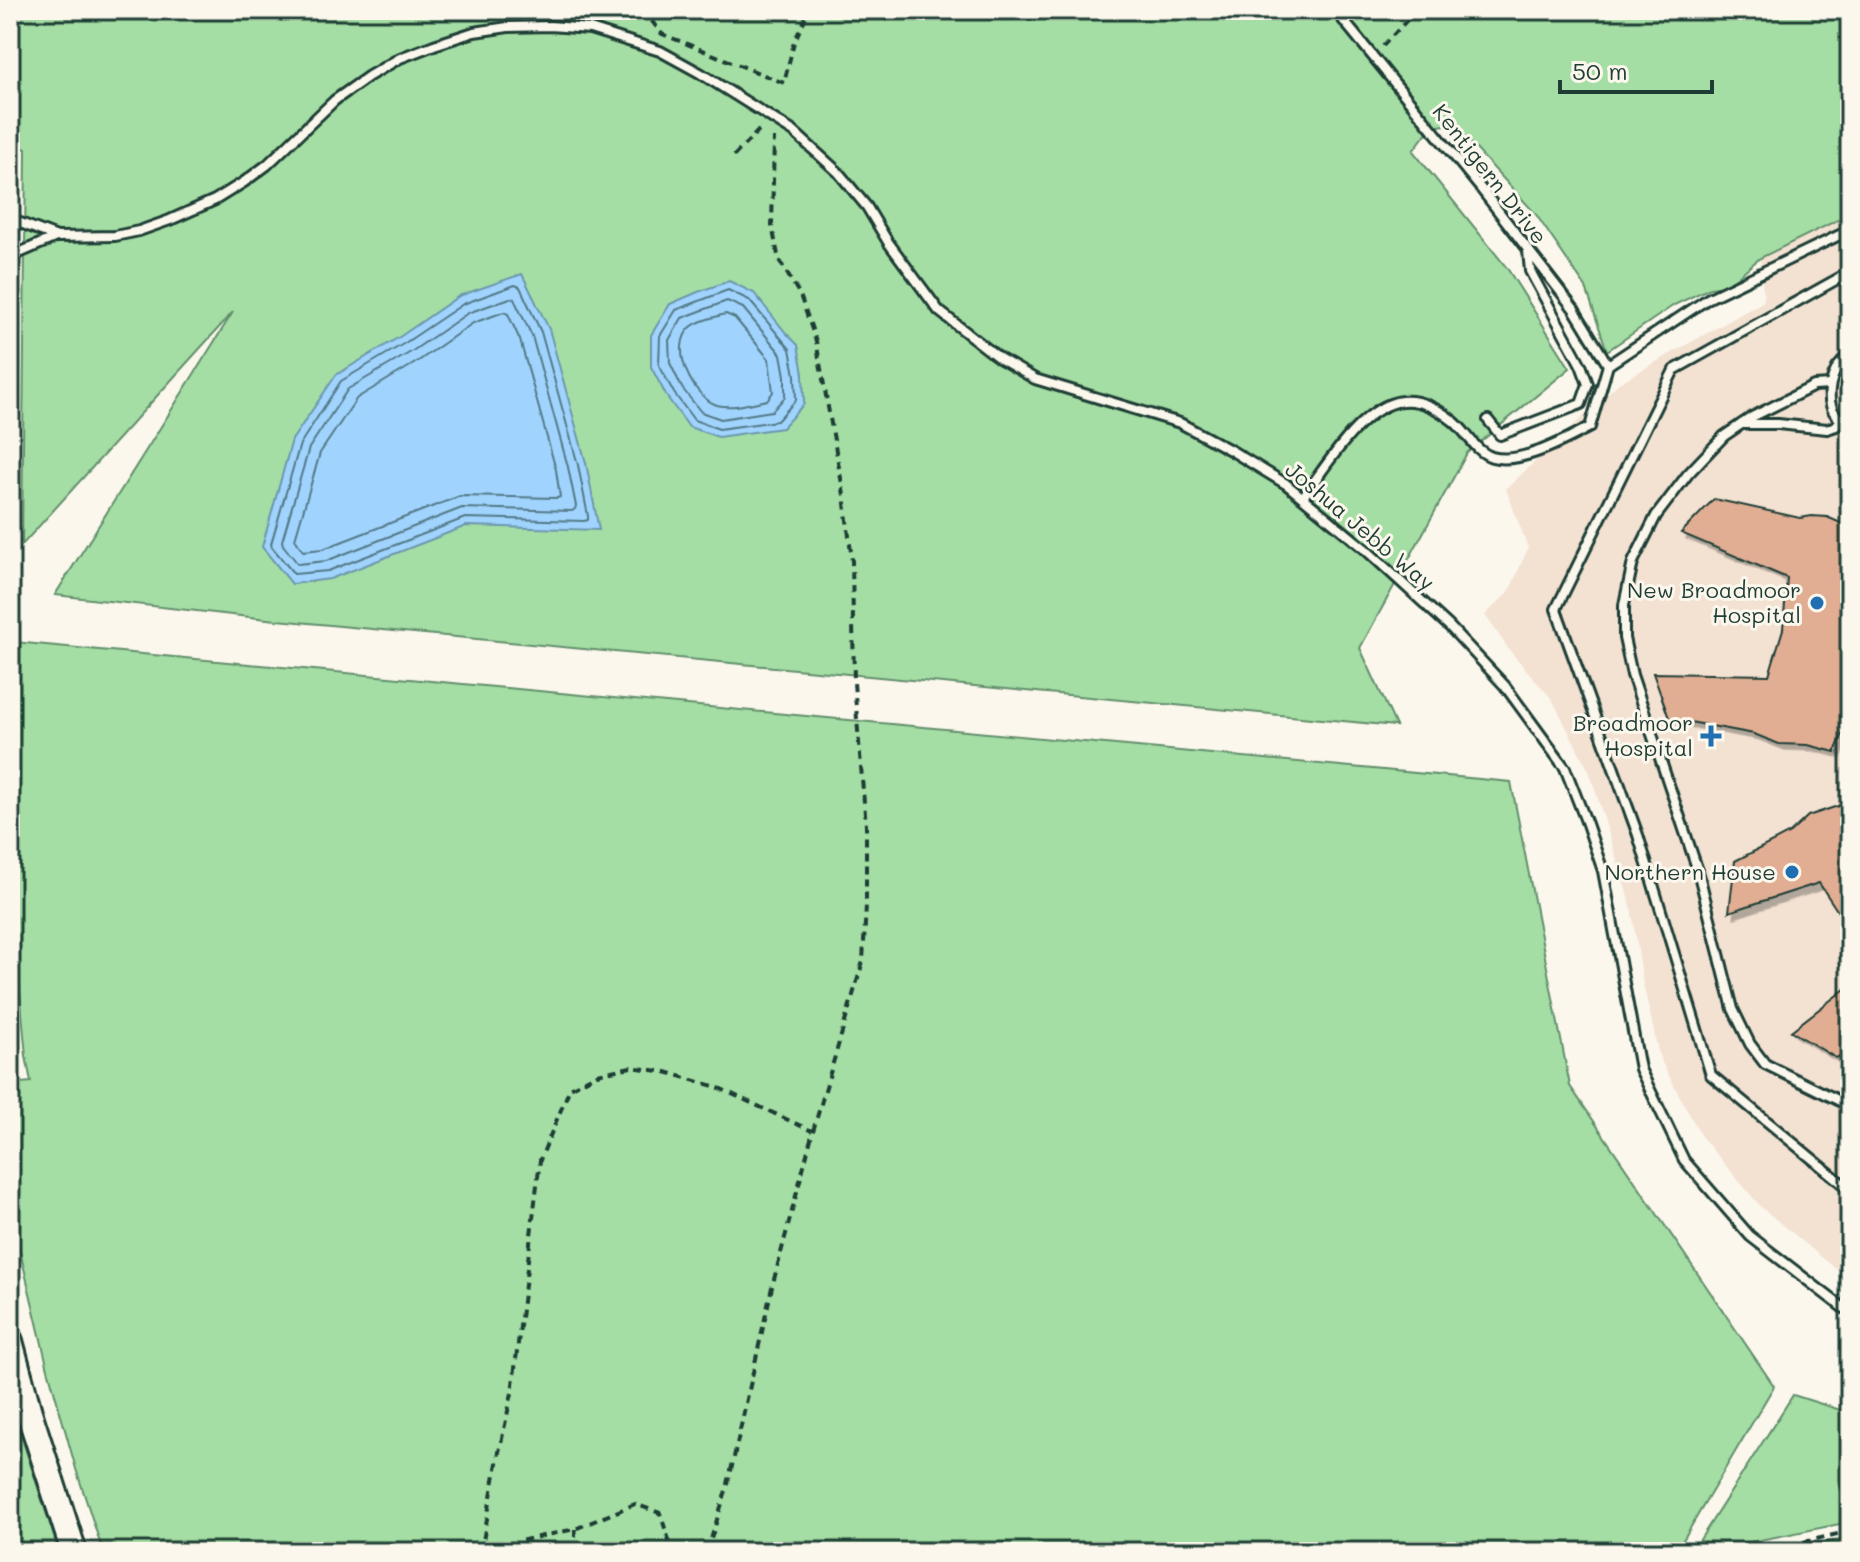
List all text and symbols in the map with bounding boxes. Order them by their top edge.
scale bar [1560,44,1712,94]
text: 50 m [1572,55,1628,86]
street label: Kentigern Drive [1427,98,1554,250]
street label: Joshua Jebb Way [1280,455,1441,597]
place label: New Broadmoor Hospital [1627,575,1801,629]
marker: New Broadmoor Hospital [1808,594,1826,612]
place label: Broadmoor Hospital [1573,708,1693,762]
marker: Broadmoor Hospital [1700,725,1722,747]
place label: Northern House [1605,857,1776,886]
marker: Northern House [1783,863,1801,881]

